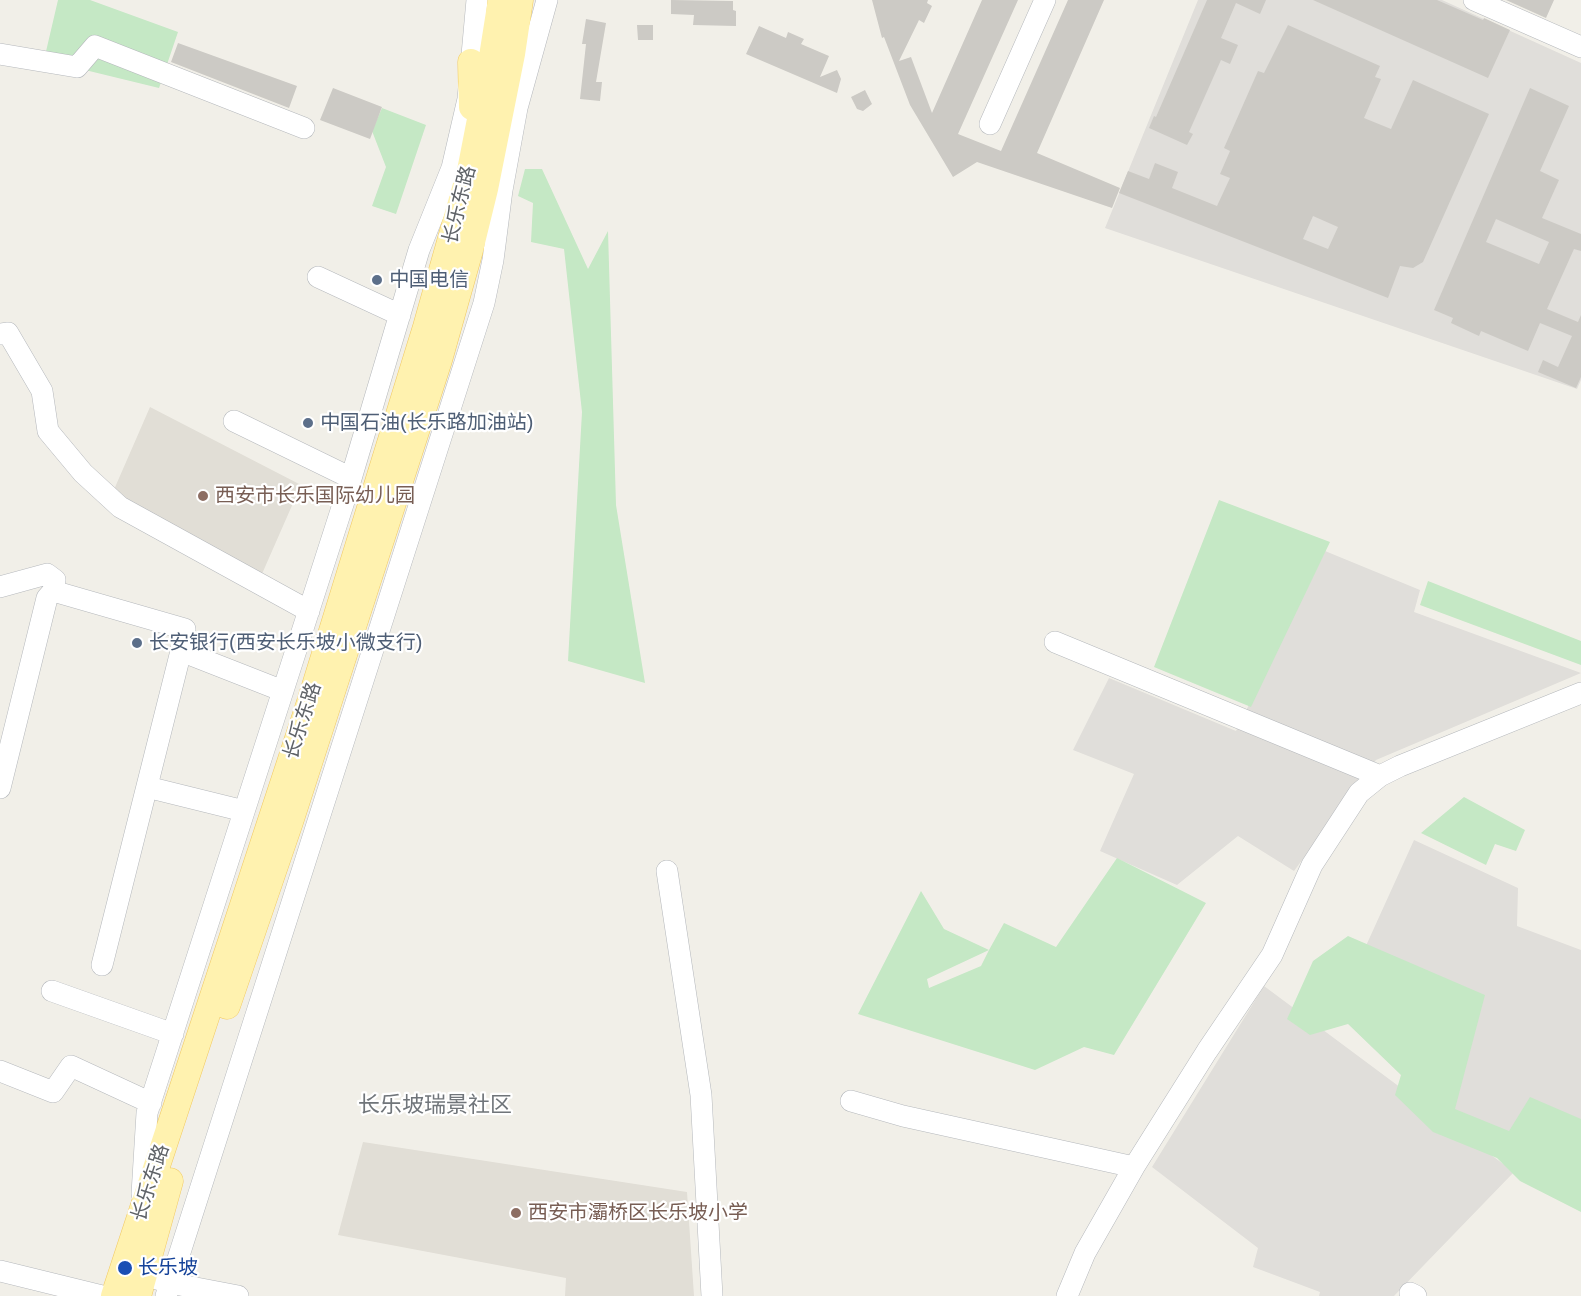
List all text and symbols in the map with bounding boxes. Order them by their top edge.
street label: 长乐东路 [439,163,481,247]
place label: 中国电信 [389,268,469,292]
marker: 中国电信 [370,273,384,287]
place label: 中国石油(长乐路加油站) [320,411,533,435]
marker: 中国石油(长乐路加油站) [301,416,315,430]
place label: 西安市长乐国际幼儿园 [215,484,415,508]
marker: 西安市长乐国际幼儿园 [196,489,210,503]
place label: 长安银行(西安长乐坡小微支行) [149,631,422,655]
marker: 长安银行(西安长乐坡小微支行) [130,636,144,650]
street label: 长乐东路 [279,679,327,763]
district label: 长乐坡瑞景社区 [358,1093,512,1119]
street label: 长乐东路 [127,1141,175,1225]
place label: 西安市灞桥区长乐坡小学 [528,1201,748,1225]
marker: 西安市灞桥区长乐坡小学 [509,1206,523,1220]
place label: 长乐坡 [138,1256,198,1280]
marker: 长乐坡 [116,1259,134,1277]

